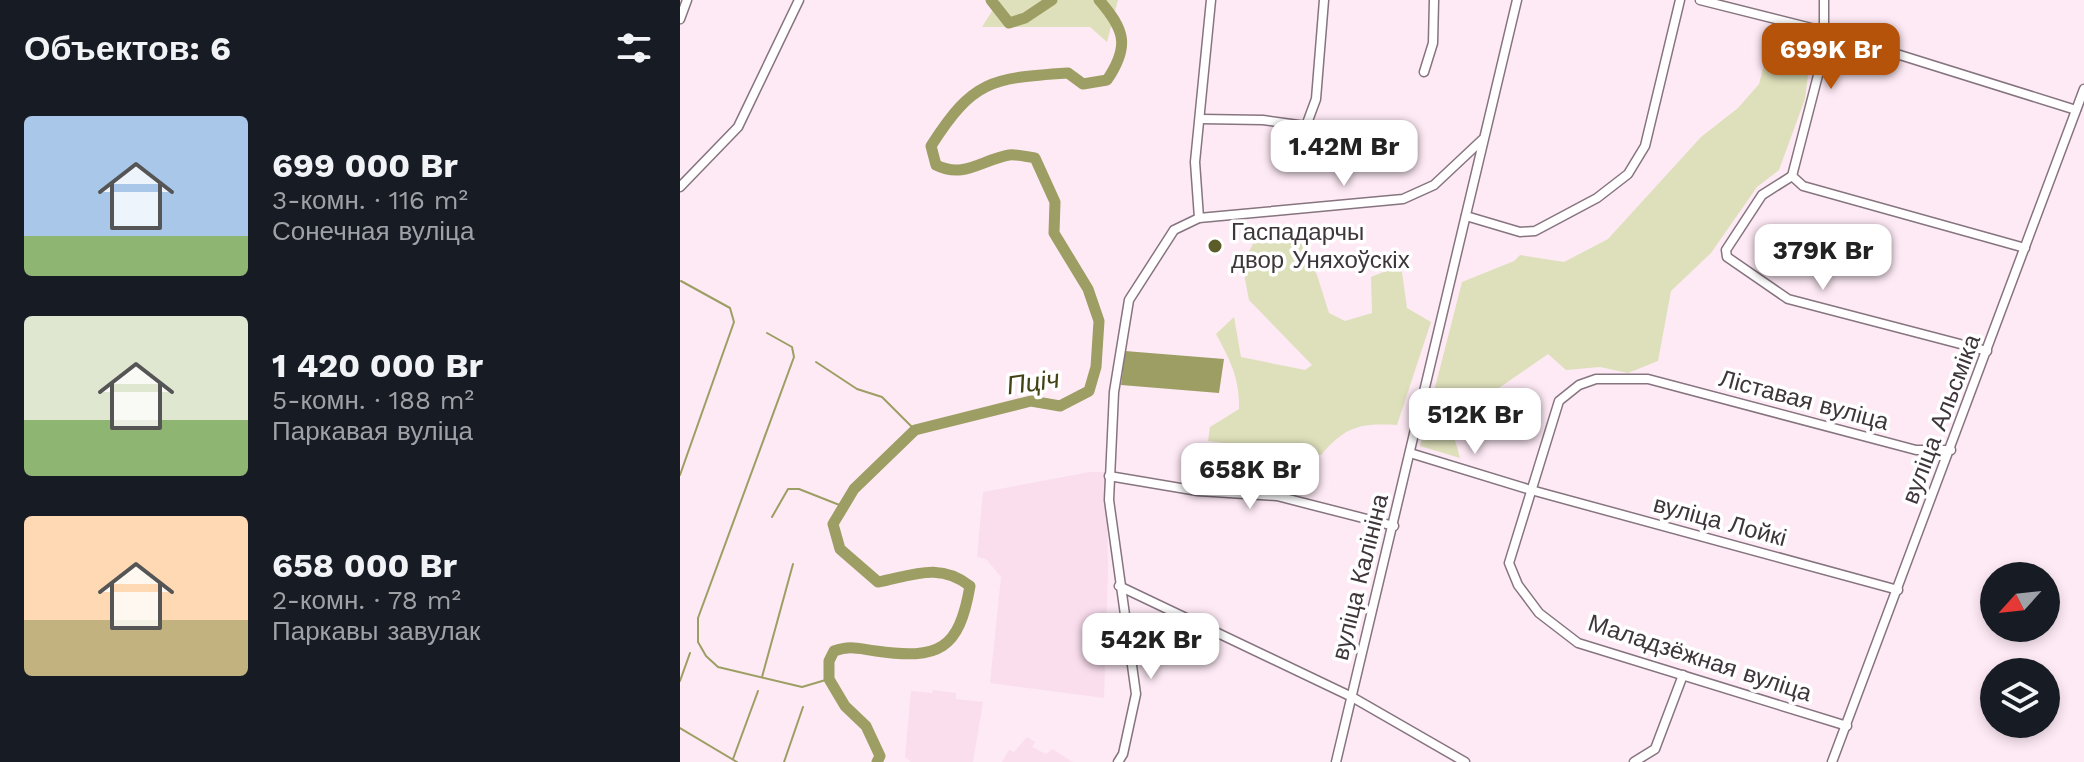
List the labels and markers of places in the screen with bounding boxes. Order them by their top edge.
pin: 699K Br [1757,23,1905,91]
pin: 1.42M Br [1261,120,1427,188]
place label: Гаспадарчы двор Уняхоўскіх [1231,218,1410,274]
pin: 379K Br [1749,224,1897,292]
marker: Гаспадарчы двор Уняхоўскіх [1206,237,1224,255]
pin: 512K Br [1401,388,1549,456]
pin: 658K Br [1176,443,1324,511]
pin: 542K Br [1077,613,1225,681]

